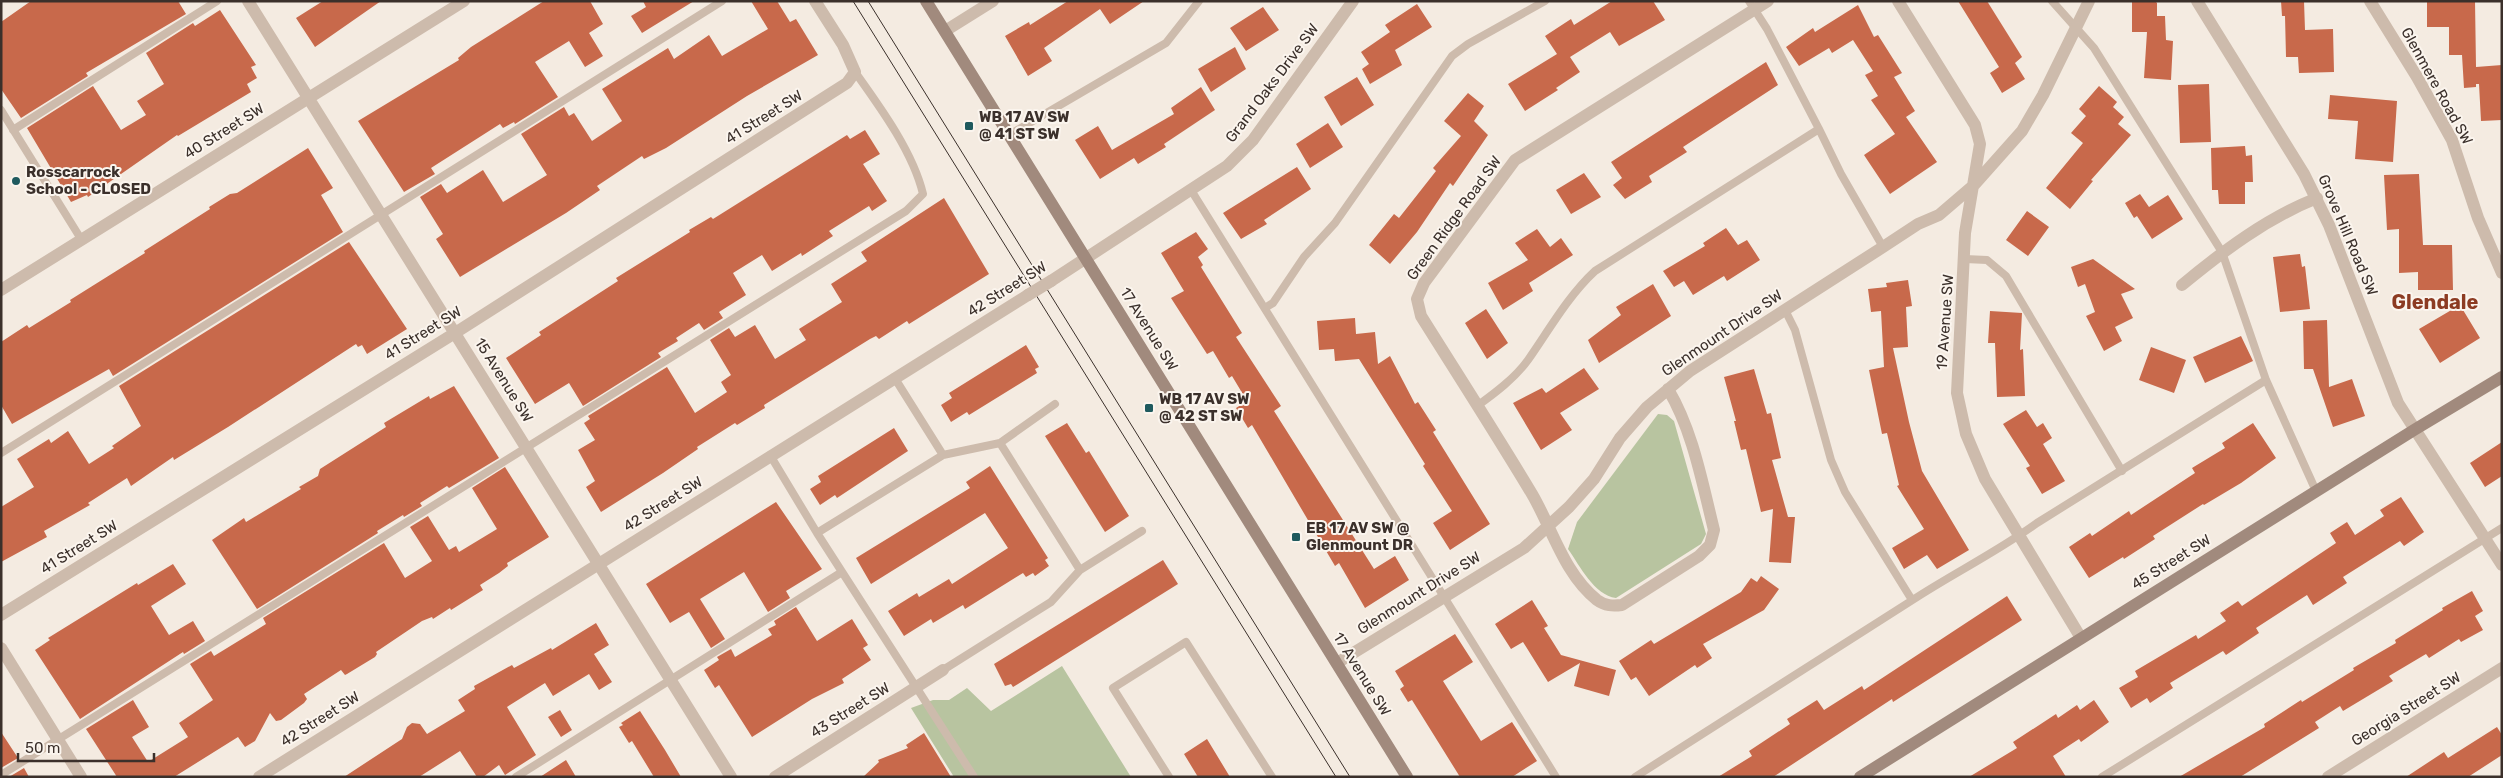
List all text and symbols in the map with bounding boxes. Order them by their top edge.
street label: Grand Oaks Drive SW [1221,20,1323,146]
street label: Glenmere Road SW [2397,24,2477,148]
street label: 41 Street SW [722,86,806,148]
street label: 40 Street SW [181,99,267,163]
place label: WB 17 AV SW @ 41 ST SW [979,108,1070,143]
marker: WB 17 AV SW @ 41 ST SW [963,120,975,132]
street label: Green Ridge Road SW [1403,152,1505,284]
place label: Rosscarrock School - CLOSED [26,163,151,198]
street label: Grove Hill Road SW [2314,172,2382,298]
marker: Rosscarrock School - CLOSED [10,175,22,187]
street label: 42 Street SW [964,258,1050,320]
street label: 19 Avenue SW [1933,273,1957,371]
street label: 17 Avenue SW [1116,284,1182,374]
street label: Glenmount Drive SW [1658,286,1786,380]
district label: Glendale [2392,290,2479,314]
street label: 41 Street SW [381,302,465,364]
street label: 15 Avenue SW [471,335,537,425]
place label: WB 17 AV SW @ 42 ST SW [1159,390,1250,425]
marker: WB 17 AV SW @ 42 ST SW [1143,402,1155,414]
street label: 42 Street SW [620,473,706,535]
street label: 41 Street SW [37,516,121,578]
place label: EB 17 AV SW @ Glenmount DR [1306,519,1413,554]
street label: 45 Street SW [2128,530,2214,594]
marker: EB 17 AV SW @ Glenmount DR [1290,531,1302,543]
street label: Glenmount Drive SW [1354,548,1484,638]
street label: 17 Avenue SW [1329,629,1395,719]
street label: Georgia Street SW [2348,668,2464,750]
street label: 43 Street SW [807,678,893,742]
street label: 42 Street SW [277,688,363,750]
scale bar [18,730,154,762]
text: 50 m [25,739,60,757]

